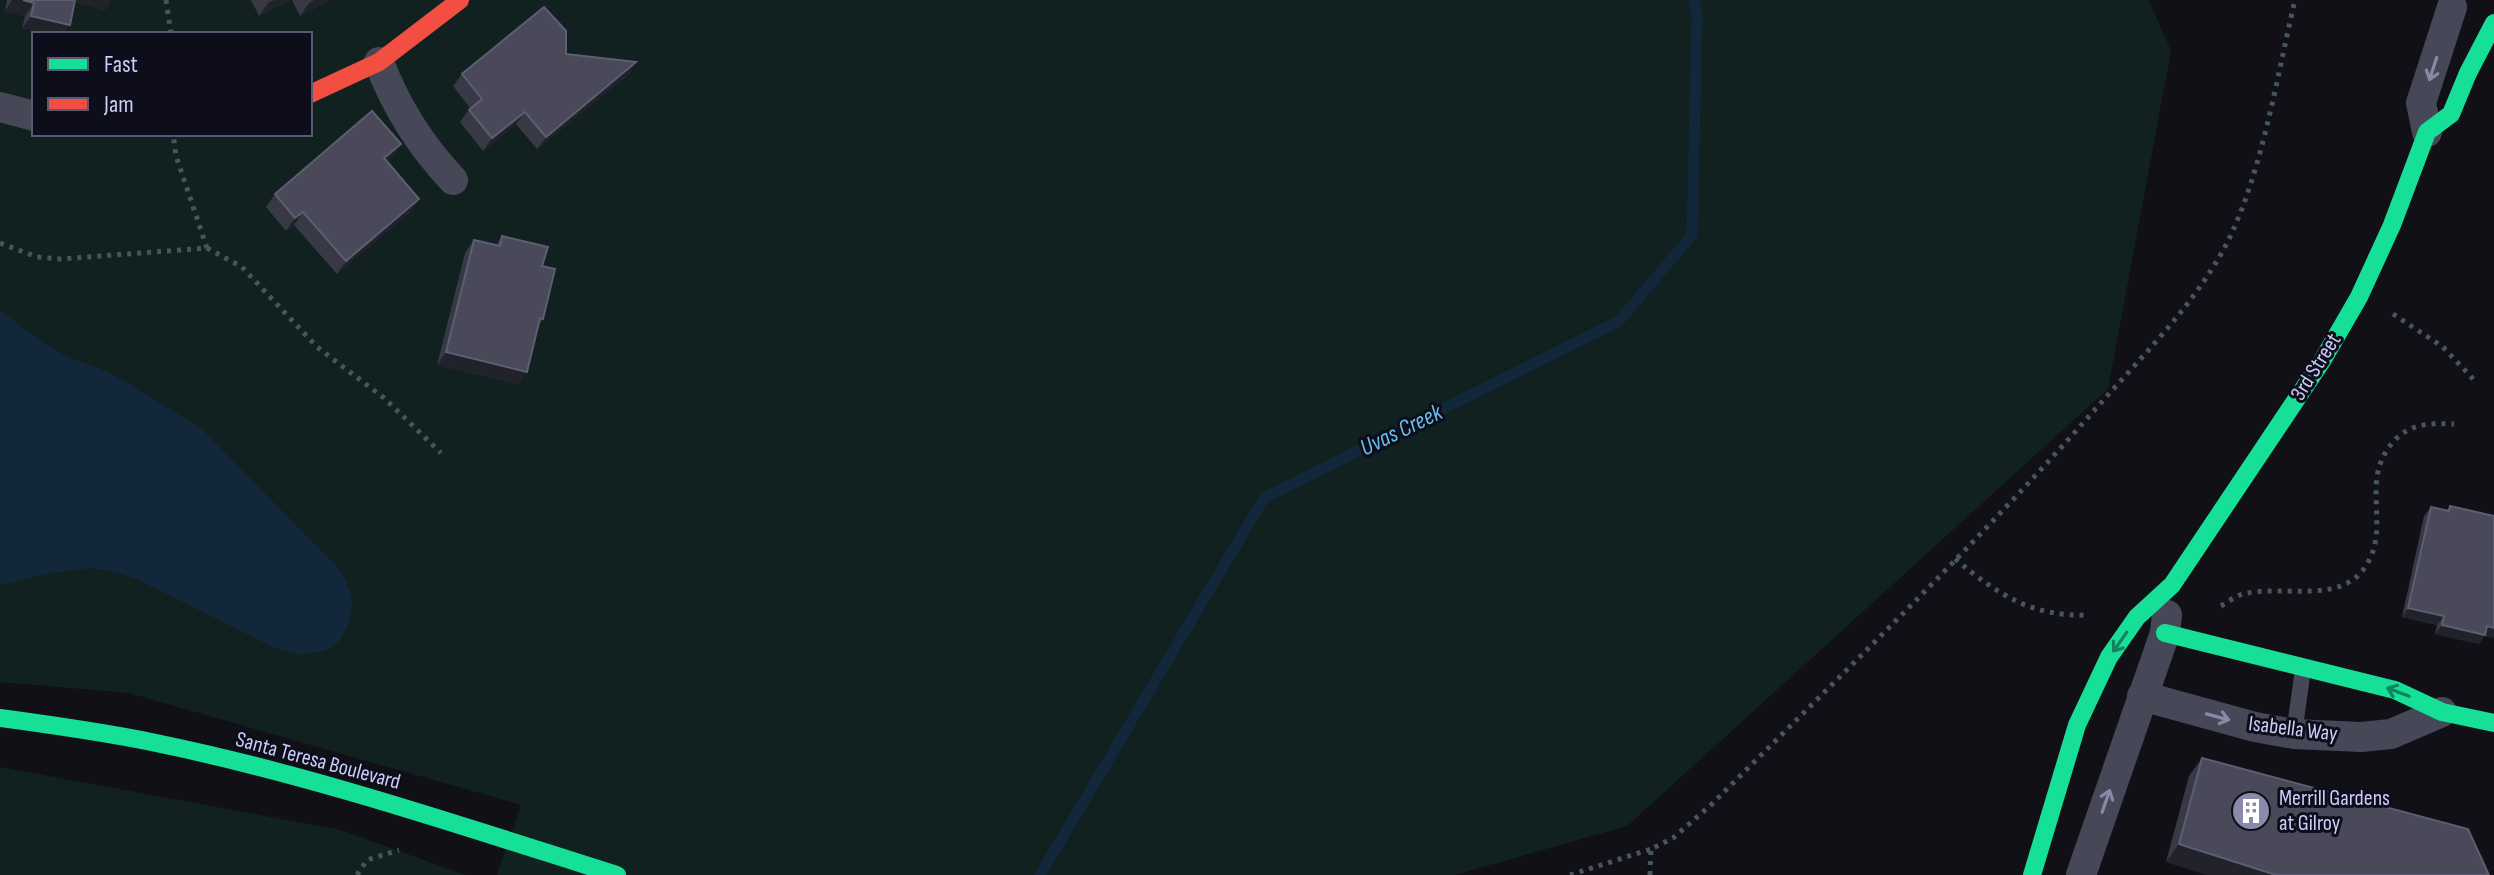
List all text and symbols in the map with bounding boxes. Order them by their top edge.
legend [32,32,312,136]
text: Fast [104,50,138,79]
one-way arrow [2424,56,2439,81]
text: Jam [103,90,134,119]
street label: 3rd Street [2285,328,2347,406]
water label: Uvas Creek [1355,397,1448,462]
one-way arrow [2112,630,2128,652]
one-way arrow [2386,684,2411,698]
street label: Isabella Way [2247,710,2340,748]
one-way arrow [2204,711,2230,726]
street label: Santa Teresa Boulevard [233,726,403,796]
place label: Merrill Gardens at Gilroy [2279,785,2390,837]
one-way arrow [2100,789,2115,814]
building icon: Merrill Gardens at Gilroy [2230,790,2272,832]

